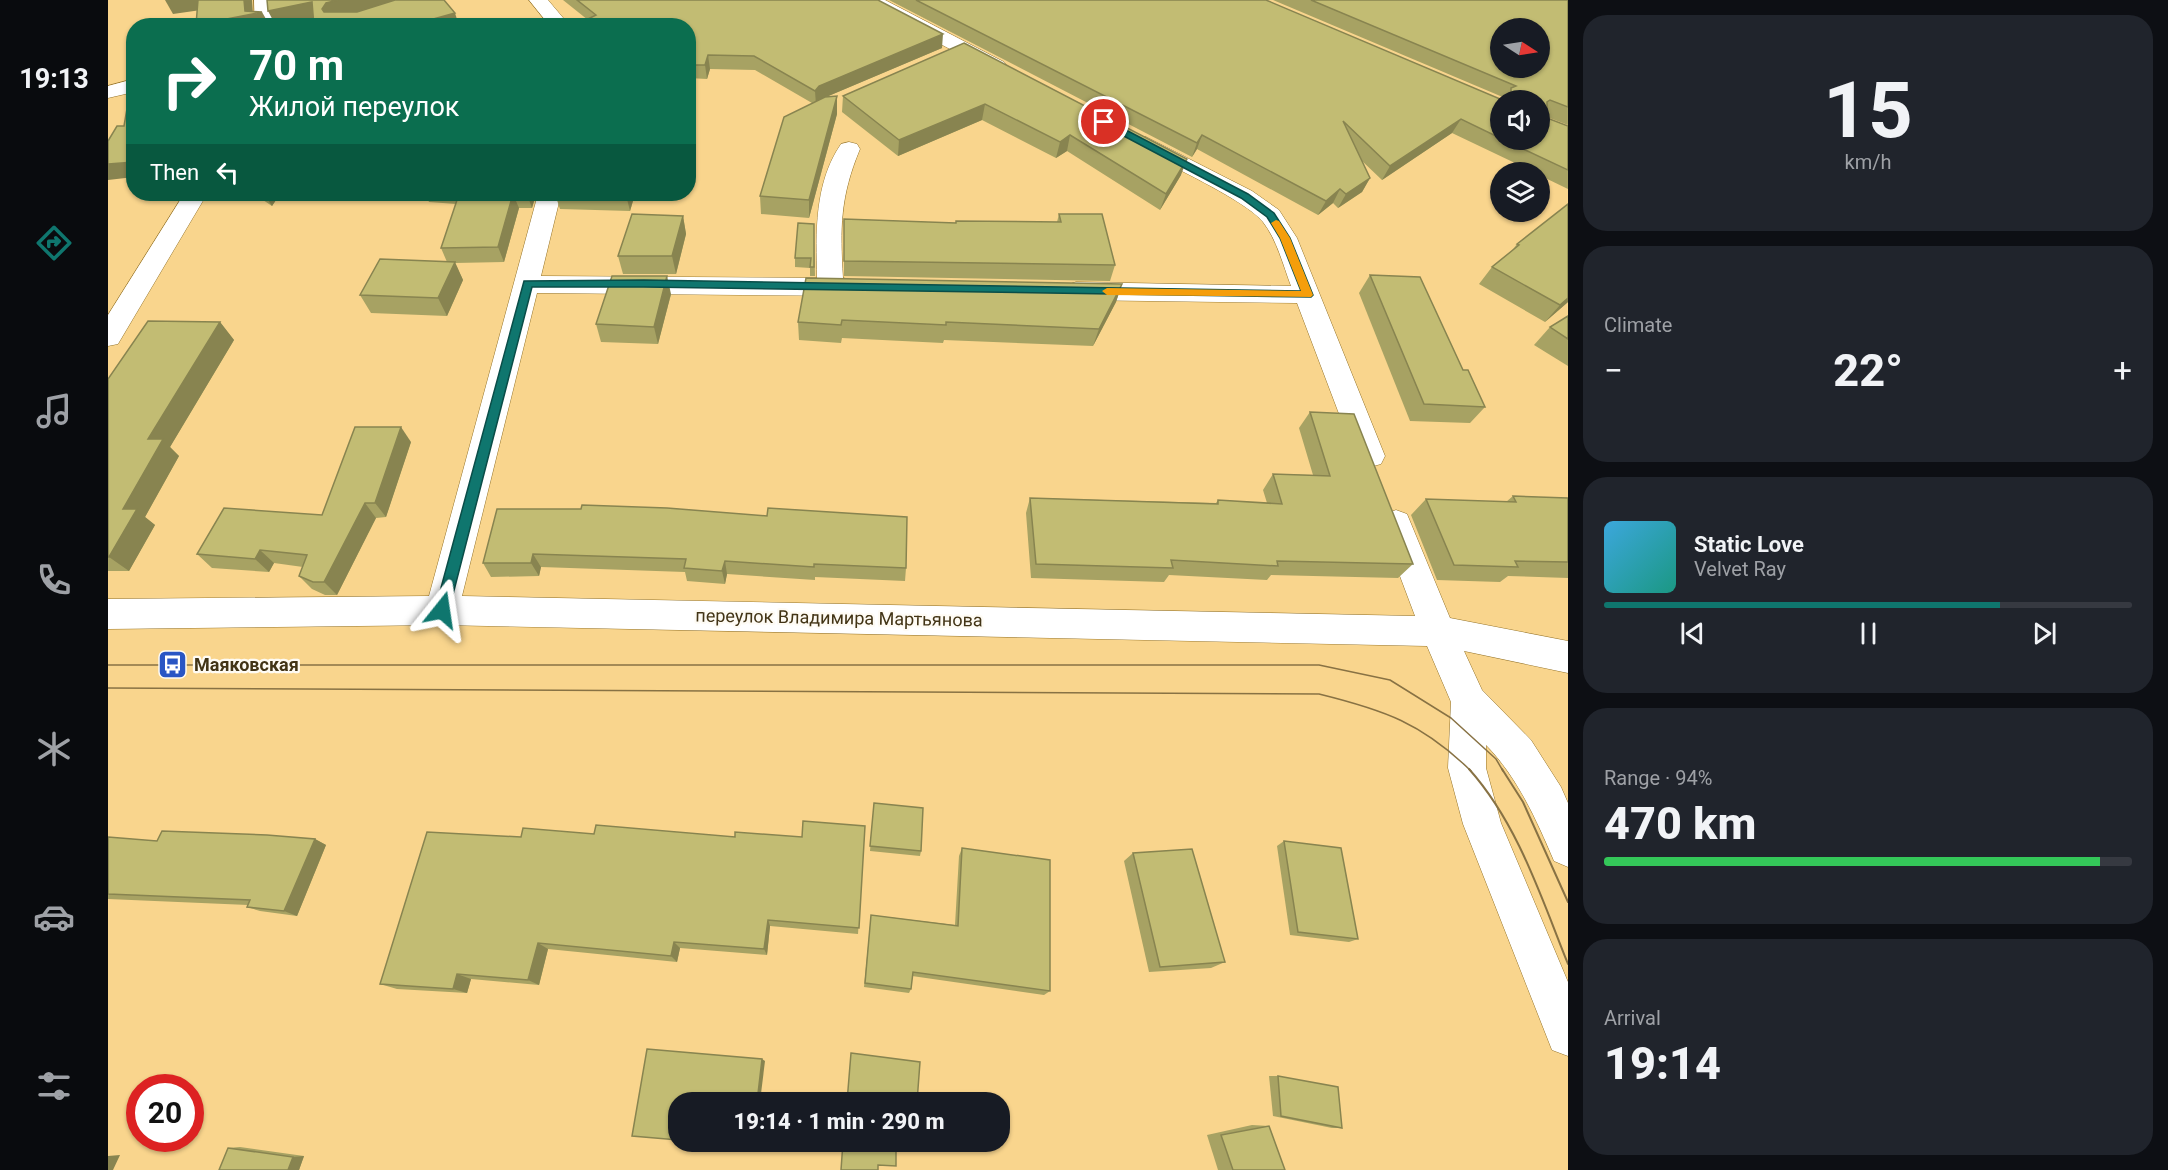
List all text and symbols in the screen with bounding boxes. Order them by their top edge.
north arrow [1490,18,1550,78]
map controls [1490,18,1550,222]
text: 70 m [249,41,344,90]
icon: right [150,42,228,120]
text: 19:13 [19,63,89,95]
text: 15 [1823,65,1913,156]
button: sound [1490,90,1550,150]
text: Жилой переулок [249,91,459,123]
pin [1078,96,1129,147]
icon: arrive [1087,105,1120,138]
text: km/h [1845,150,1891,174]
icon: left [211,156,244,189]
text: Then [150,160,199,185]
button: layers [1490,162,1550,222]
icon: directions [33,222,75,264]
text: Climate [1604,313,1672,337]
text: 22° [1833,344,1903,397]
text: − [1604,351,1623,390]
text: + [2113,351,2132,390]
icon: music [33,390,75,432]
text: Static Love [1694,532,1804,557]
text: Velvet Ray [1694,557,1786,581]
icon: phone [33,559,75,601]
position arrow [410,578,474,642]
street label: переулок Владимира Мартьянова [695,604,983,631]
icon: previous [1676,617,1709,650]
icon: pause [1852,617,1885,650]
icon: next [2028,617,2061,650]
bus stop icon: Маяковская [157,649,189,681]
place label: Маяковская [194,654,299,675]
icon: climate [33,728,75,770]
text: Range · 94% [1604,766,1712,790]
text: 470 km [1604,797,1756,850]
icon: car [33,896,75,938]
text: Arrival [1604,1006,1661,1030]
text: 19:14 [1604,1037,1721,1090]
icon: filters [33,1065,75,1107]
speed limit sign: 20 [126,1074,204,1152]
text: 19:14 · 1 min · 290 m [734,1109,944,1134]

